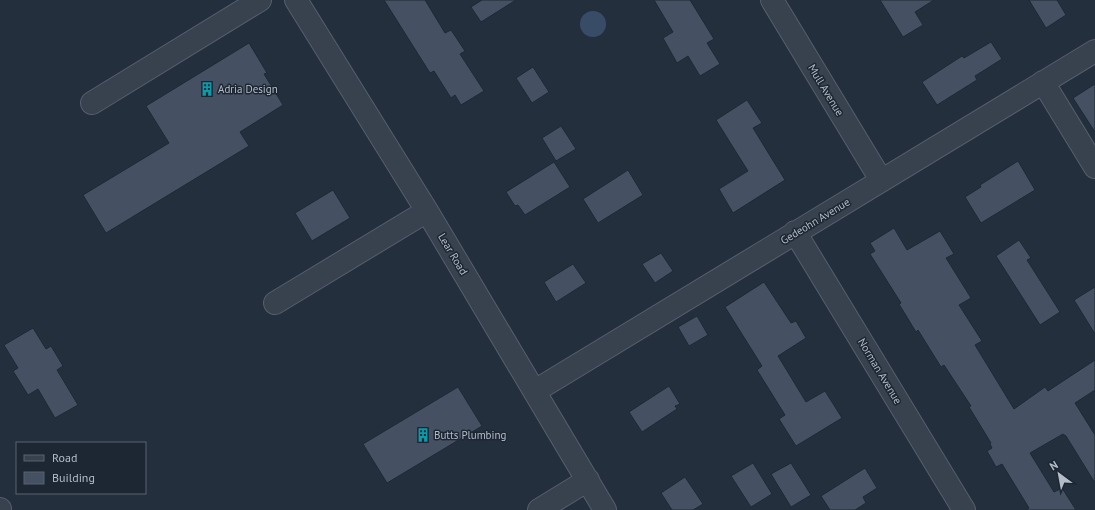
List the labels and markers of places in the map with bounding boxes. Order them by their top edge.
building icon: Adria Design [199,81,215,97]
place label: Adria Design [218,82,278,96]
building icon: Butts Plumbing [415,427,431,443]
place label: Butts Plumbing [434,428,507,442]

